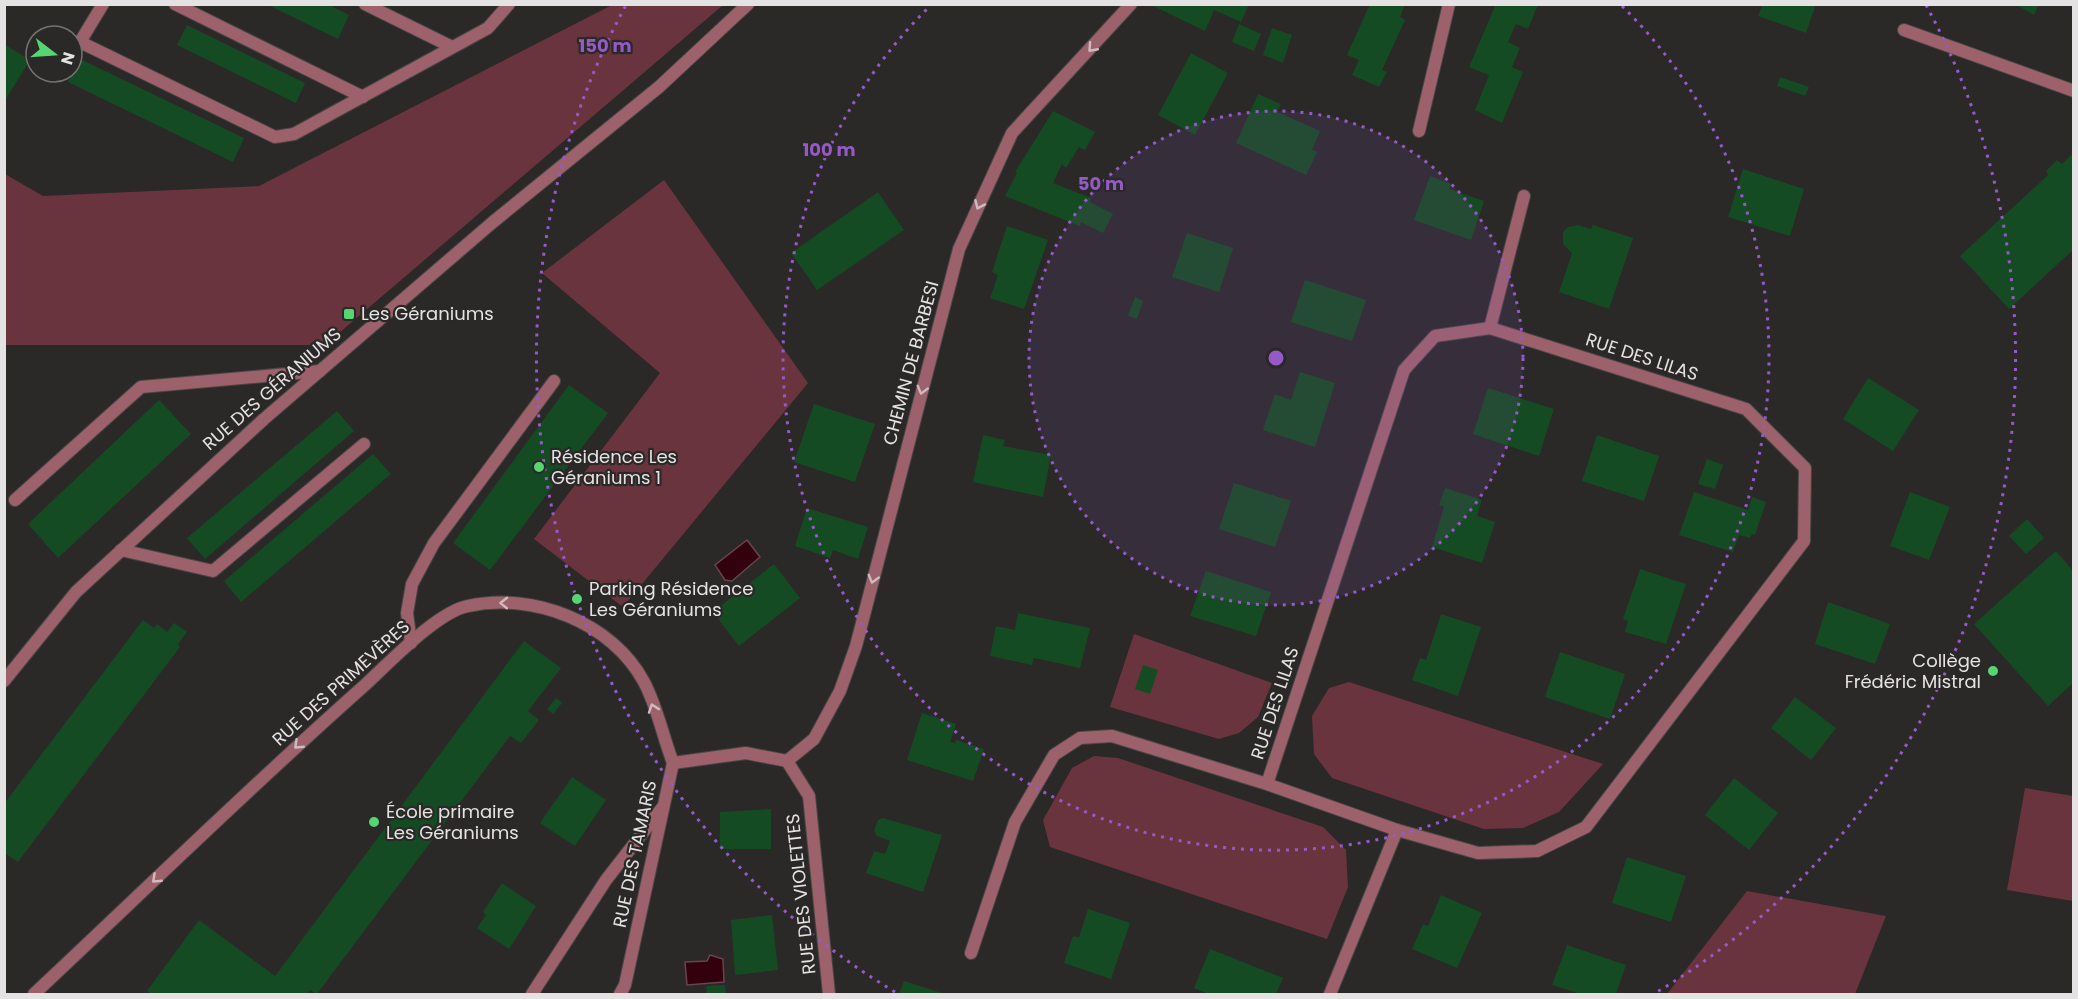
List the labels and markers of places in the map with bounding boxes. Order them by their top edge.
place label: Les Géraniums [361,301,494,326]
marker: Les Géraniums [342,307,356,321]
centre of rings [1266,348,1286,368]
place label: Résidence Les Géraniums 1 [551,444,677,490]
marker: Résidence Les Géraniums 1 [532,460,546,474]
place label: Parking Résidence Les Géraniums [589,576,753,622]
marker: Parking Résidence Les Géraniums [570,592,584,606]
place label: Collège Frédéric Mistral [1845,648,1981,694]
marker: Collège Frédéric Mistral [1986,664,2000,678]
place label: École primaire Les Géraniums [386,799,519,845]
marker: École primaire Les Géraniums [367,815,381,829]

